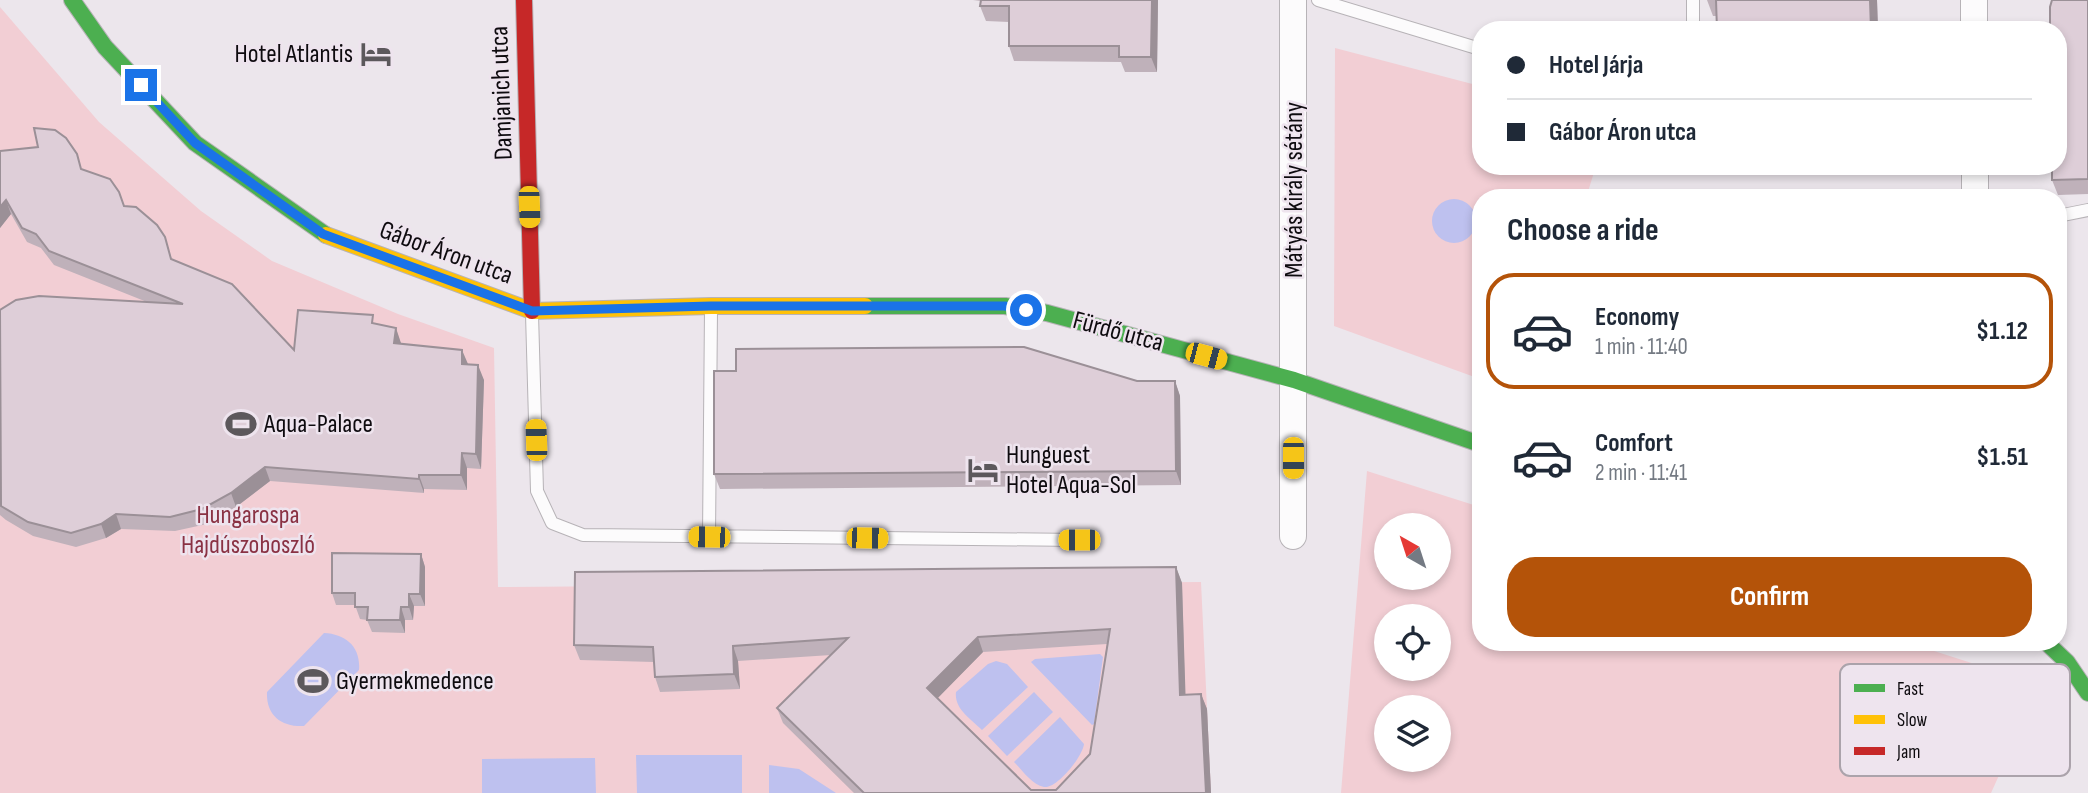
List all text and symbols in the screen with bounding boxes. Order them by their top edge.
street label: Damjanich utca [484,25,520,161]
hotel icon: Hotel Atlantis [359,37,393,71]
place label: Hotel Atlantis [234,39,353,70]
text: Hotel Járja [1549,50,1643,81]
route end [125,69,157,101]
street label: Mátyás király sétány [1279,102,1310,278]
text: Gábor Áron utca [1549,117,1696,148]
car [518,186,541,228]
text: Choose a ride [1507,211,1659,250]
street label: Gábor Áron utca [375,215,517,291]
route start [1010,294,1042,326]
icon: car [1511,300,1574,363]
text: Economy [1595,302,1679,333]
street label: Fürdő utca [1069,305,1167,359]
text: $1.12 [1976,316,2028,347]
text: 1 min · 11:40 [1595,333,1688,361]
car [1183,340,1230,372]
sports icon: Aqua-Palace [224,407,258,441]
place label: Aqua-Palace [263,409,373,440]
car [525,419,548,461]
icon: car [1511,426,1574,489]
text: Comfort [1595,428,1673,459]
car [1283,437,1304,479]
place label: Hunguest Hotel Aqua-Sol [1006,440,1136,501]
text: $1.51 [1976,442,2028,473]
hotel icon: Hunguest Hotel Aqua-Sol [966,453,1000,487]
text: 2 min · 11:41 [1595,459,1687,487]
park label: Hungarospa Hajdúszoboszló [181,500,315,561]
north arrow [1374,513,1451,590]
map controls [1374,513,1451,772]
car [688,526,731,548]
car [846,527,889,549]
car [1059,530,1101,551]
button: Confirm [1507,557,2032,637]
button: locate [1374,604,1451,681]
sports icon: Gyermekmedence [296,664,330,698]
legend [1840,664,2070,776]
place label: Gyermekmedence [336,666,494,697]
text: Fast [1897,678,1924,701]
button: layers [1374,695,1451,772]
text: Slow [1897,709,1927,732]
text: Jam [1896,741,1920,764]

